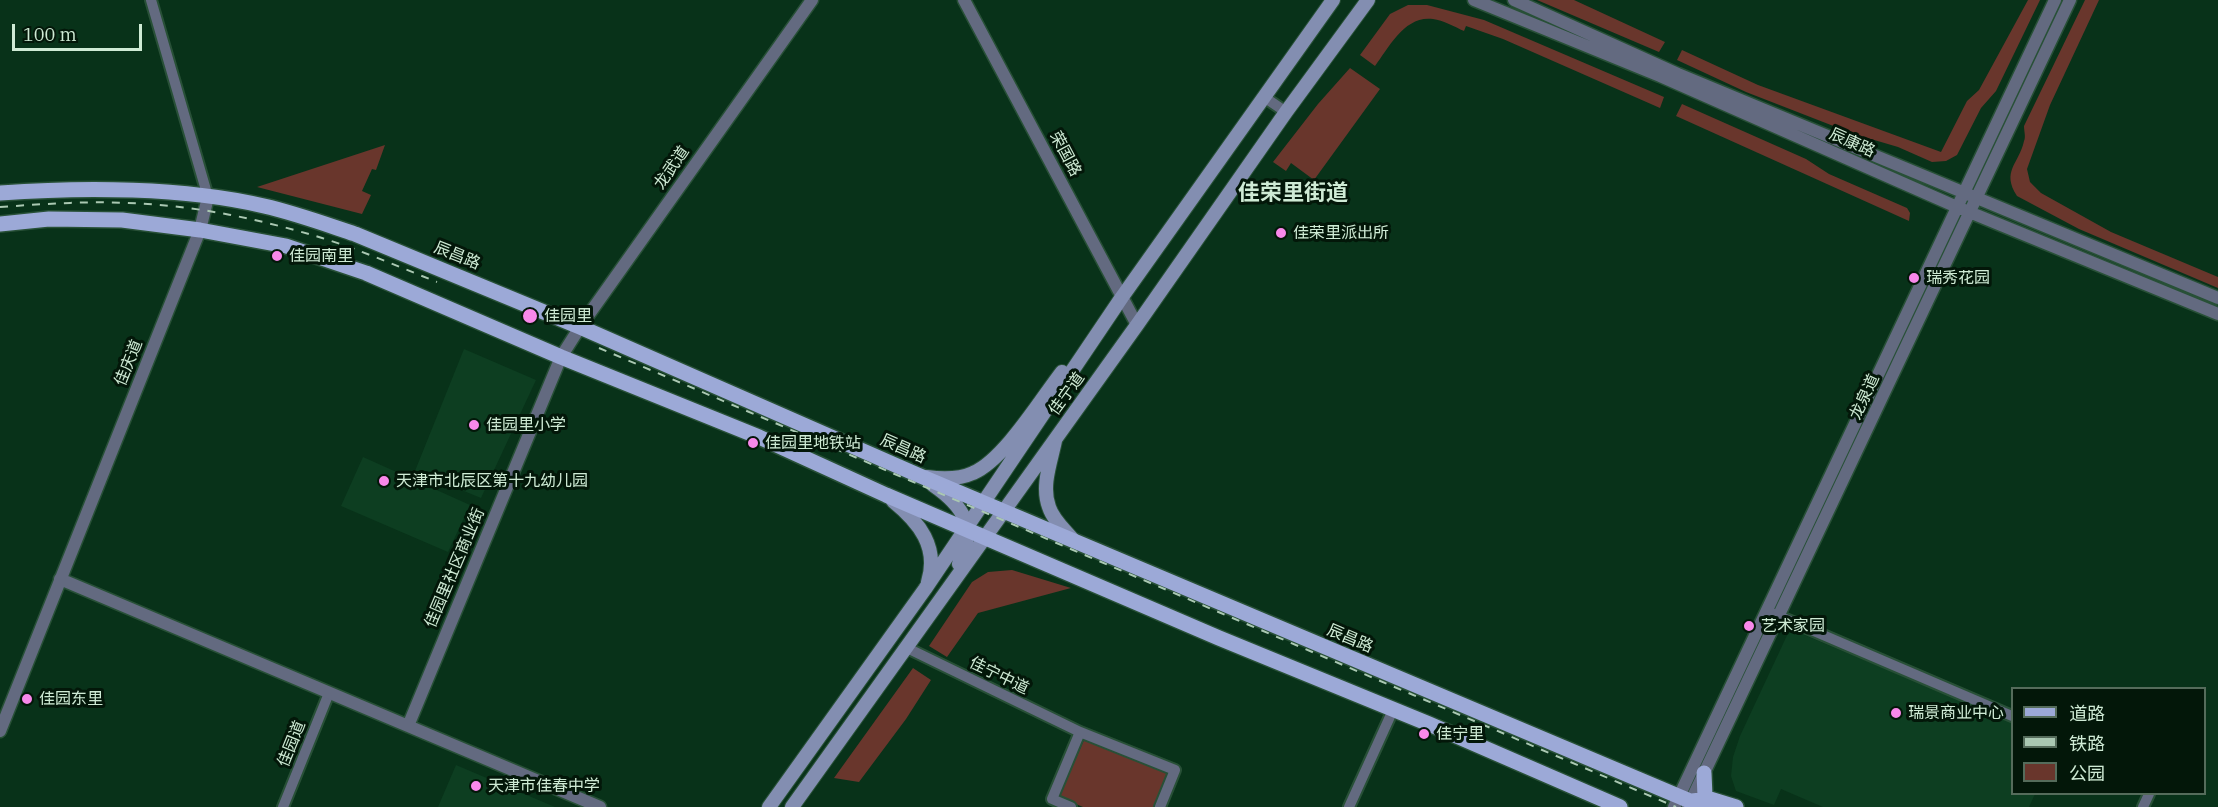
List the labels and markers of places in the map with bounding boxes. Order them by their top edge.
place label: 佳荣里派出所 [1293,223,1389,243]
marker: 佳荣里派出所 [1274,226,1288,240]
place label: 佳园南里 [289,246,353,266]
marker: 佳园南里 [270,249,284,263]
place label: 瑞秀花园 [1926,268,1990,288]
marker: 瑞秀花园 [1907,271,1921,285]
place label: 佳园里 [544,306,592,326]
marker: 佳园里 [521,307,539,325]
place label: 佳园里小学 [486,415,566,435]
marker: 佳园里小学 [467,418,481,432]
place label: 佳园里地铁站 [765,433,861,453]
marker: 佳园里地铁站 [746,436,760,450]
place label: 天津市北辰区第十九幼儿园 [396,471,588,491]
marker: 天津市北辰区第十九幼儿园 [377,474,391,488]
place label: 艺术家园 [1761,616,1825,636]
marker: 艺术家园 [1742,619,1756,633]
place label: 佳园东里 [39,689,103,709]
marker: 佳园东里 [20,692,34,706]
place label: 瑞景商业中心 [1908,703,2004,723]
marker: 瑞景商业中心 [1889,706,1903,720]
place label: 佳宁里 [1436,724,1484,744]
marker: 佳宁里 [1417,727,1431,741]
place label: 天津市佳春中学 [488,776,600,796]
marker: 天津市佳春中学 [469,779,483,793]

